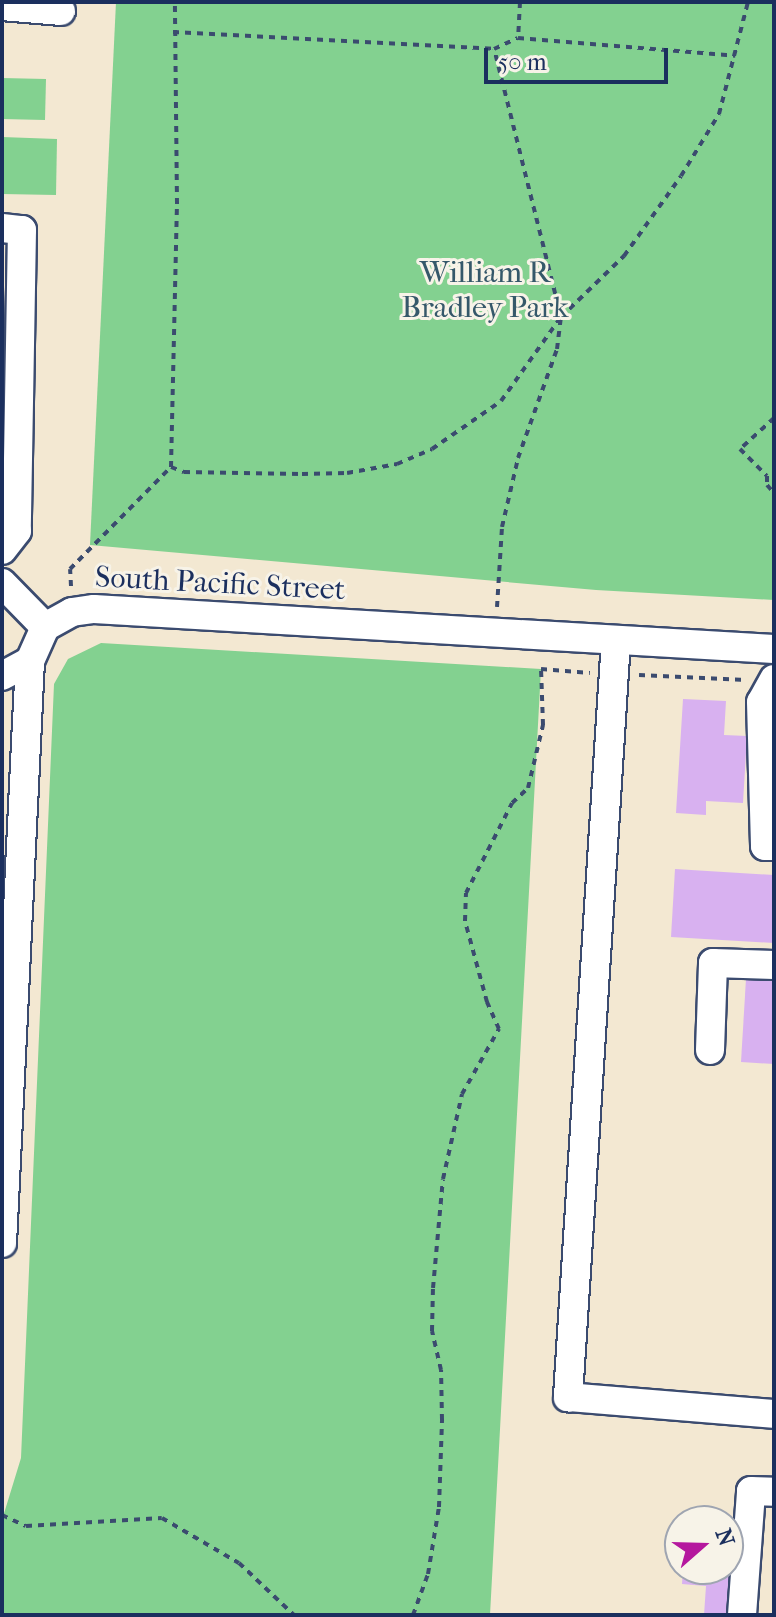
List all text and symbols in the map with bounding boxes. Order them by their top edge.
scale bar [488,32,672,82]
text: 50 m [498,48,547,76]
park label: William R Bradley Park [402,255,568,326]
street label: South Pacific Street [94,559,346,609]
north arrow [664,1505,744,1585]
text: N [710,1525,740,1550]

